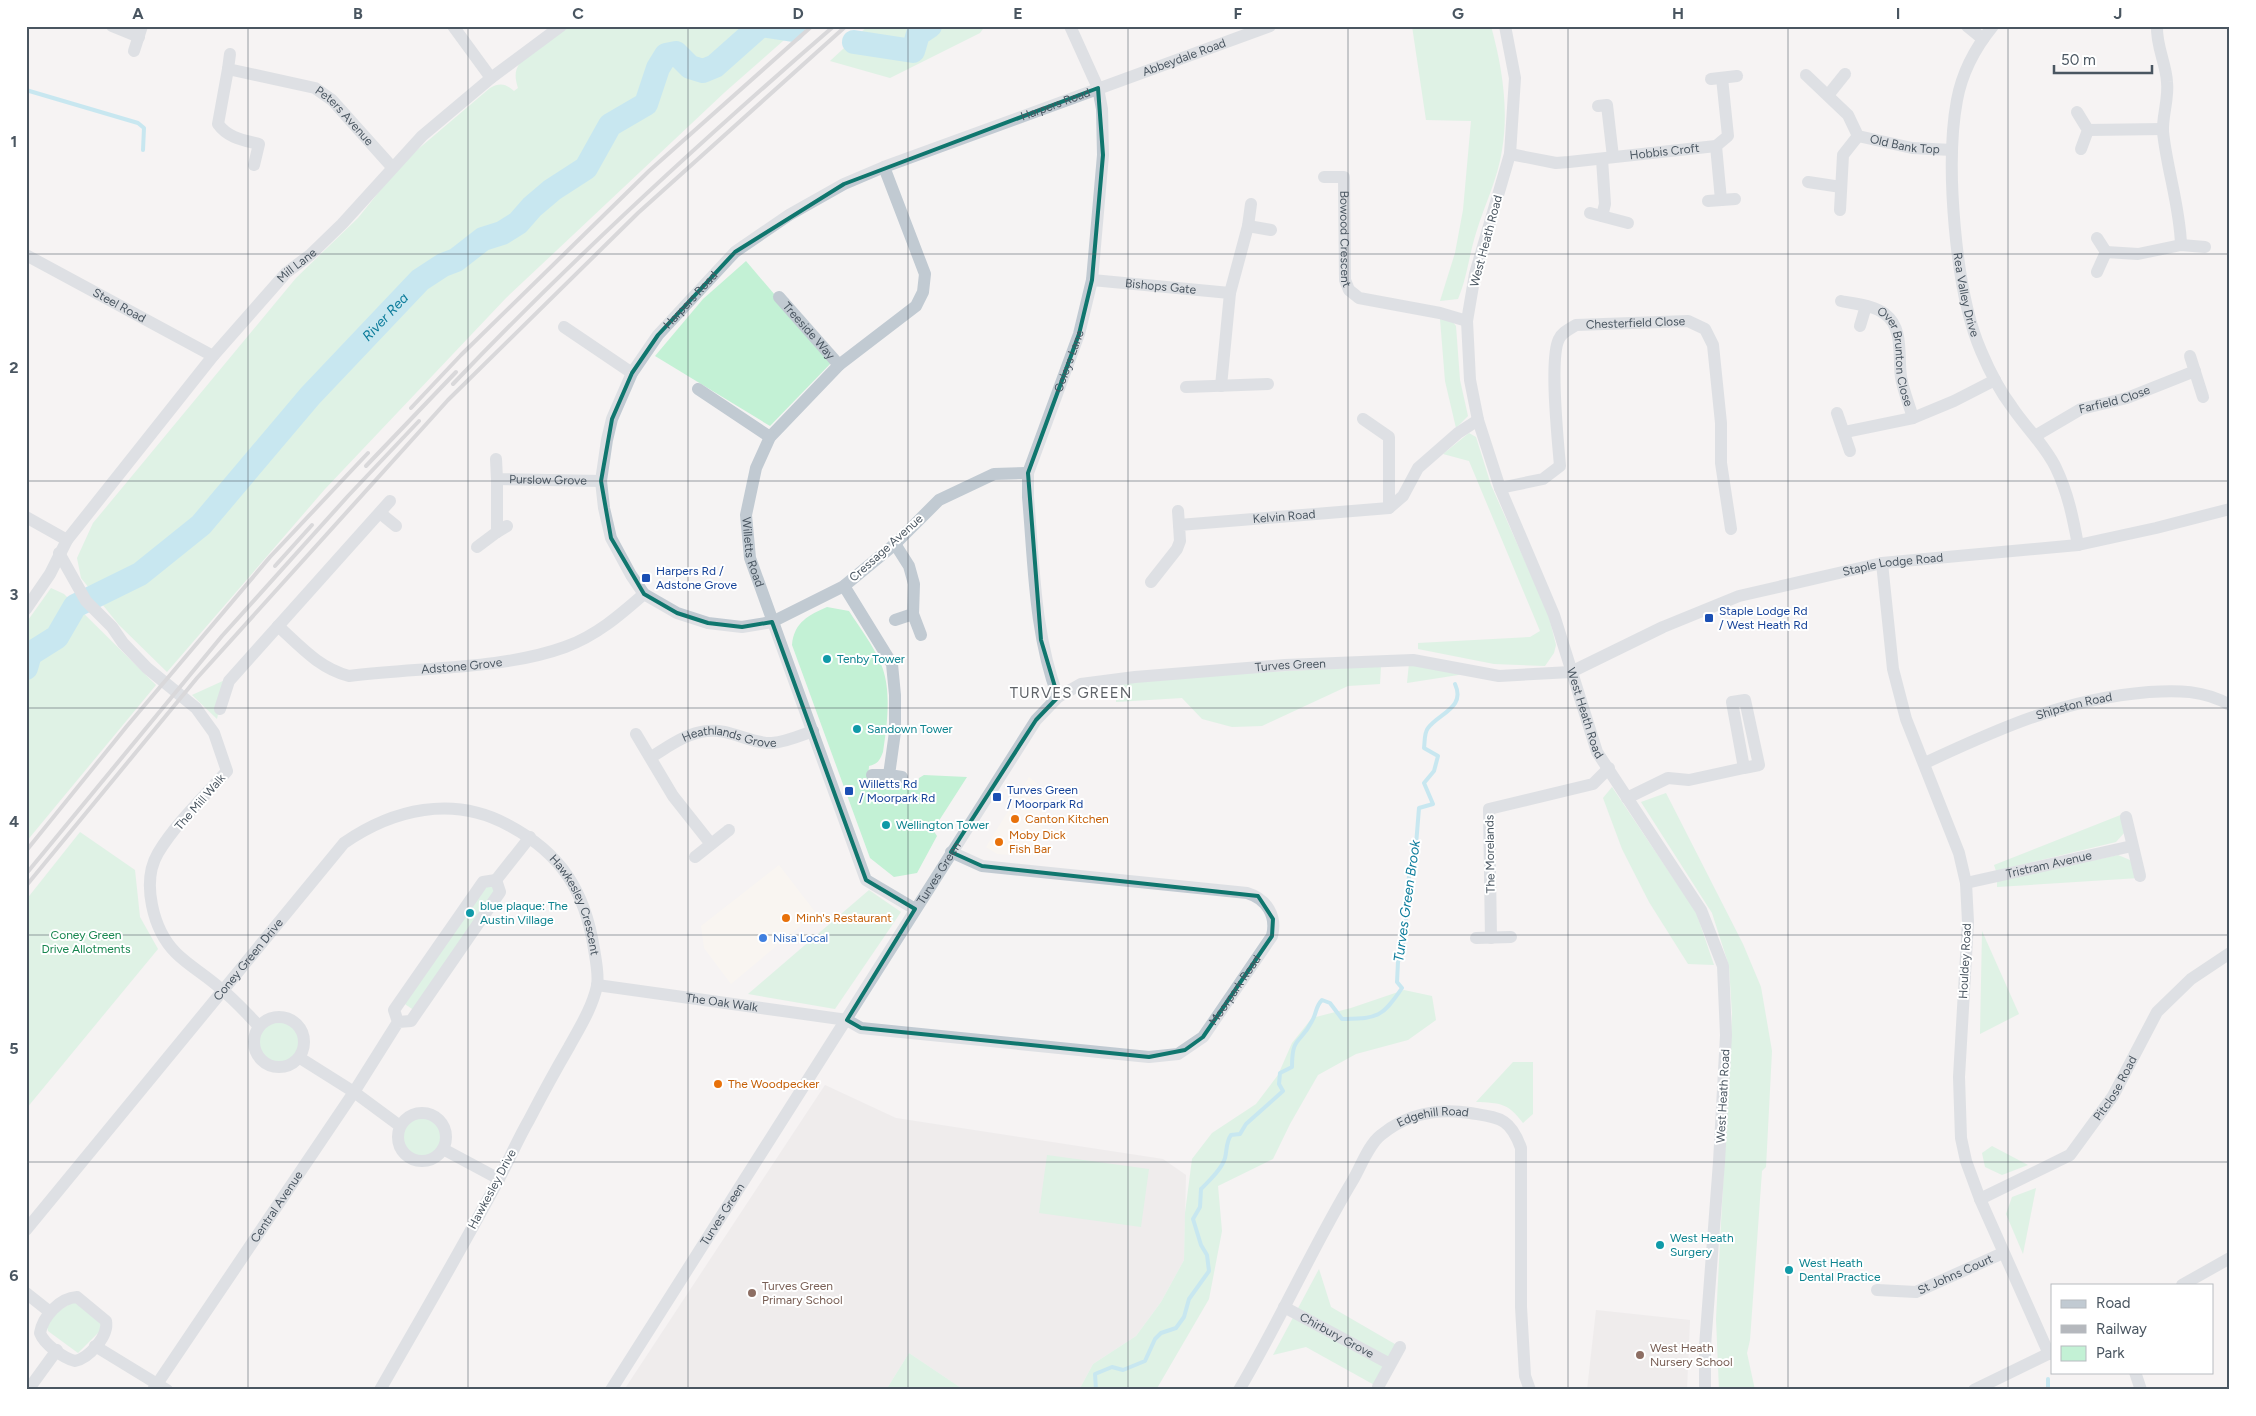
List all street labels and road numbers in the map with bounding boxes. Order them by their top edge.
street label: Abbeydale Road [1140,36,1228,79]
street label: Peters Avenue [312,83,377,149]
street label: Harpers Road [1019,85,1092,124]
street label: Old Bank Top [1868,132,1940,156]
street label: Hobbis Croft [1629,141,1701,162]
street label: Bowood Crescent [1337,191,1354,290]
street label: West Heath Road [1467,194,1505,288]
street label: Mill Lane [274,245,320,285]
street label: Rea Valley Drive [1951,252,1982,339]
street label: Harpers Road [660,268,720,332]
street label: Bishops Gate [1125,276,1197,297]
street label: Steel Road [90,285,148,325]
street label: Treeside Way [780,299,838,363]
street label: Over Brunton Close [1875,304,1916,409]
street label: Chesterfield Close [1586,314,1686,332]
street label: Coleys Lane [1051,328,1087,394]
street label: Farfield Close [2077,382,2152,416]
street label: Purslow Grove [509,472,587,488]
street label: Kelvin Road [1252,507,1316,526]
street label: Cressage Avenue [846,511,926,585]
street label: Willetts Road [739,516,767,589]
street label: Staple Lodge Road [1841,550,1944,579]
street label: Adstone Grove [421,655,504,677]
street label: Turves Green [1254,656,1326,674]
street label: West Heath Road [1564,666,1606,761]
street label: Shipston Road [2034,690,2113,723]
street label: Heathlands Grove [680,724,778,750]
street label: The Mill Walk [172,771,228,833]
street label: The Morelands [1482,814,1498,893]
street label: Turves Green [914,839,964,907]
street label: Tristram Avenue [2005,848,2093,881]
street label: Hawkesley Crescent [547,852,602,957]
street label: Coney Green Drive [210,915,286,1003]
street label: Houldey Road [1956,923,1974,999]
street label: Moorpark Road [1206,953,1264,1028]
street label: The Oak Walk [685,990,759,1014]
street label: West Heath Road [1714,1049,1732,1143]
street label: Pitclose Road [2090,1053,2140,1123]
street label: Edgehill Road [1394,1104,1470,1130]
street label: Hawkesley Drive [465,1146,519,1231]
street label: Central Avenue [248,1168,306,1245]
street label: Turves Green [697,1180,748,1248]
street label: St Johns Court [1915,1251,1995,1297]
street label: Chirbury Grove [1297,1310,1377,1361]

